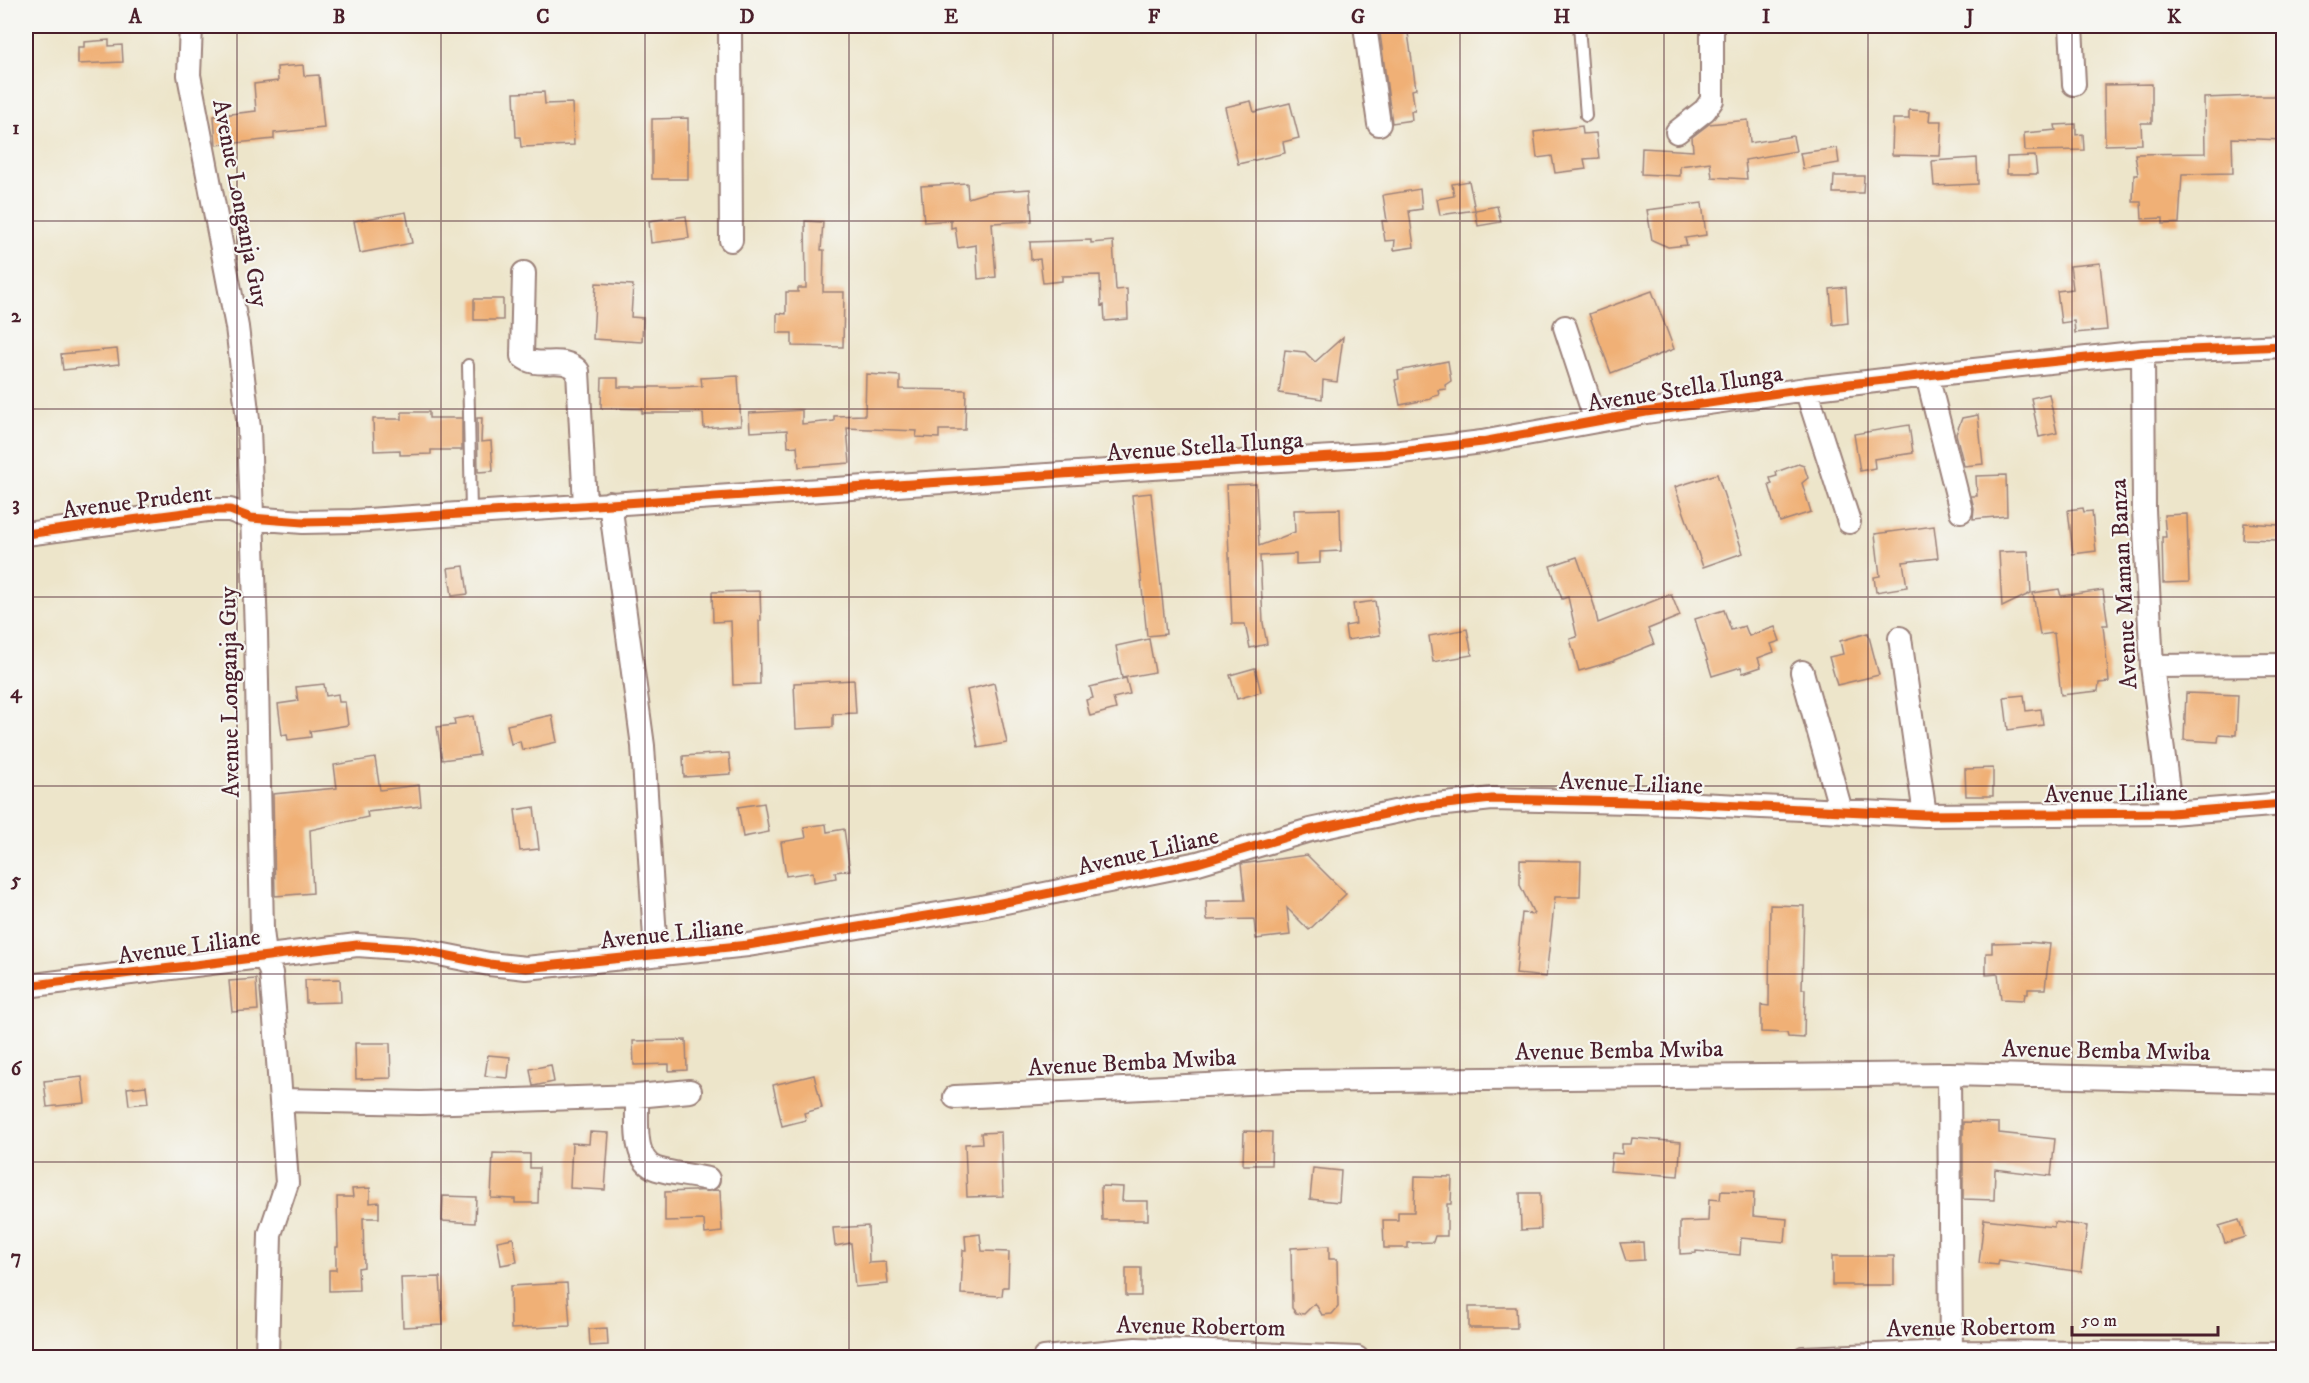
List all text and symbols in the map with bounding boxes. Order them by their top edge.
text: A [128,5,143,30]
text: B [333,5,345,30]
text: C [536,5,550,30]
text: D [740,5,755,30]
text: E [944,5,958,30]
text: F [1148,5,1161,30]
text: G [1351,5,1365,30]
text: H [1554,5,1571,30]
text: I [1762,5,1770,30]
text: J [1964,5,1974,30]
text: K [2167,5,2182,30]
street label: Avenue Longanja Guy [205,97,275,310]
text: 1 [12,116,20,141]
text: 2 [11,304,22,329]
street label: Avenue Stella Ilunga [1585,359,1786,419]
street label: Avenue Stella Ilunga [1106,425,1305,469]
street label: Avenue Maman Banza [2103,477,2144,690]
street label: Avenue Prudent [60,478,214,526]
text: 3 [12,492,20,517]
street label: Avenue Longanja Guy [213,586,247,798]
text: 4 [10,680,23,705]
street label: Avenue Liliane [1559,766,1703,802]
street label: Avenue Liliane [2044,778,2188,810]
street label: Avenue Liliane [1075,821,1222,883]
text: 5 [10,868,21,893]
street label: Avenue Liliane [599,912,745,956]
street label: Avenue Liliane [116,922,262,972]
street label: Avenue Bemba Mwiba [1515,1034,1724,1068]
street label: Avenue Bemba Mwiba [2001,1034,2211,1068]
street label: Avenue Bemba Mwiba [1027,1043,1238,1083]
text: 6 [11,1057,23,1082]
text: 7 [11,1245,21,1270]
scale bar [2072,1299,2218,1337]
text: 50 m [2081,1310,2117,1332]
street label: Avenue Robertom [1116,1311,1286,1343]
street label: Avenue Robertom [1886,1312,2056,1344]

